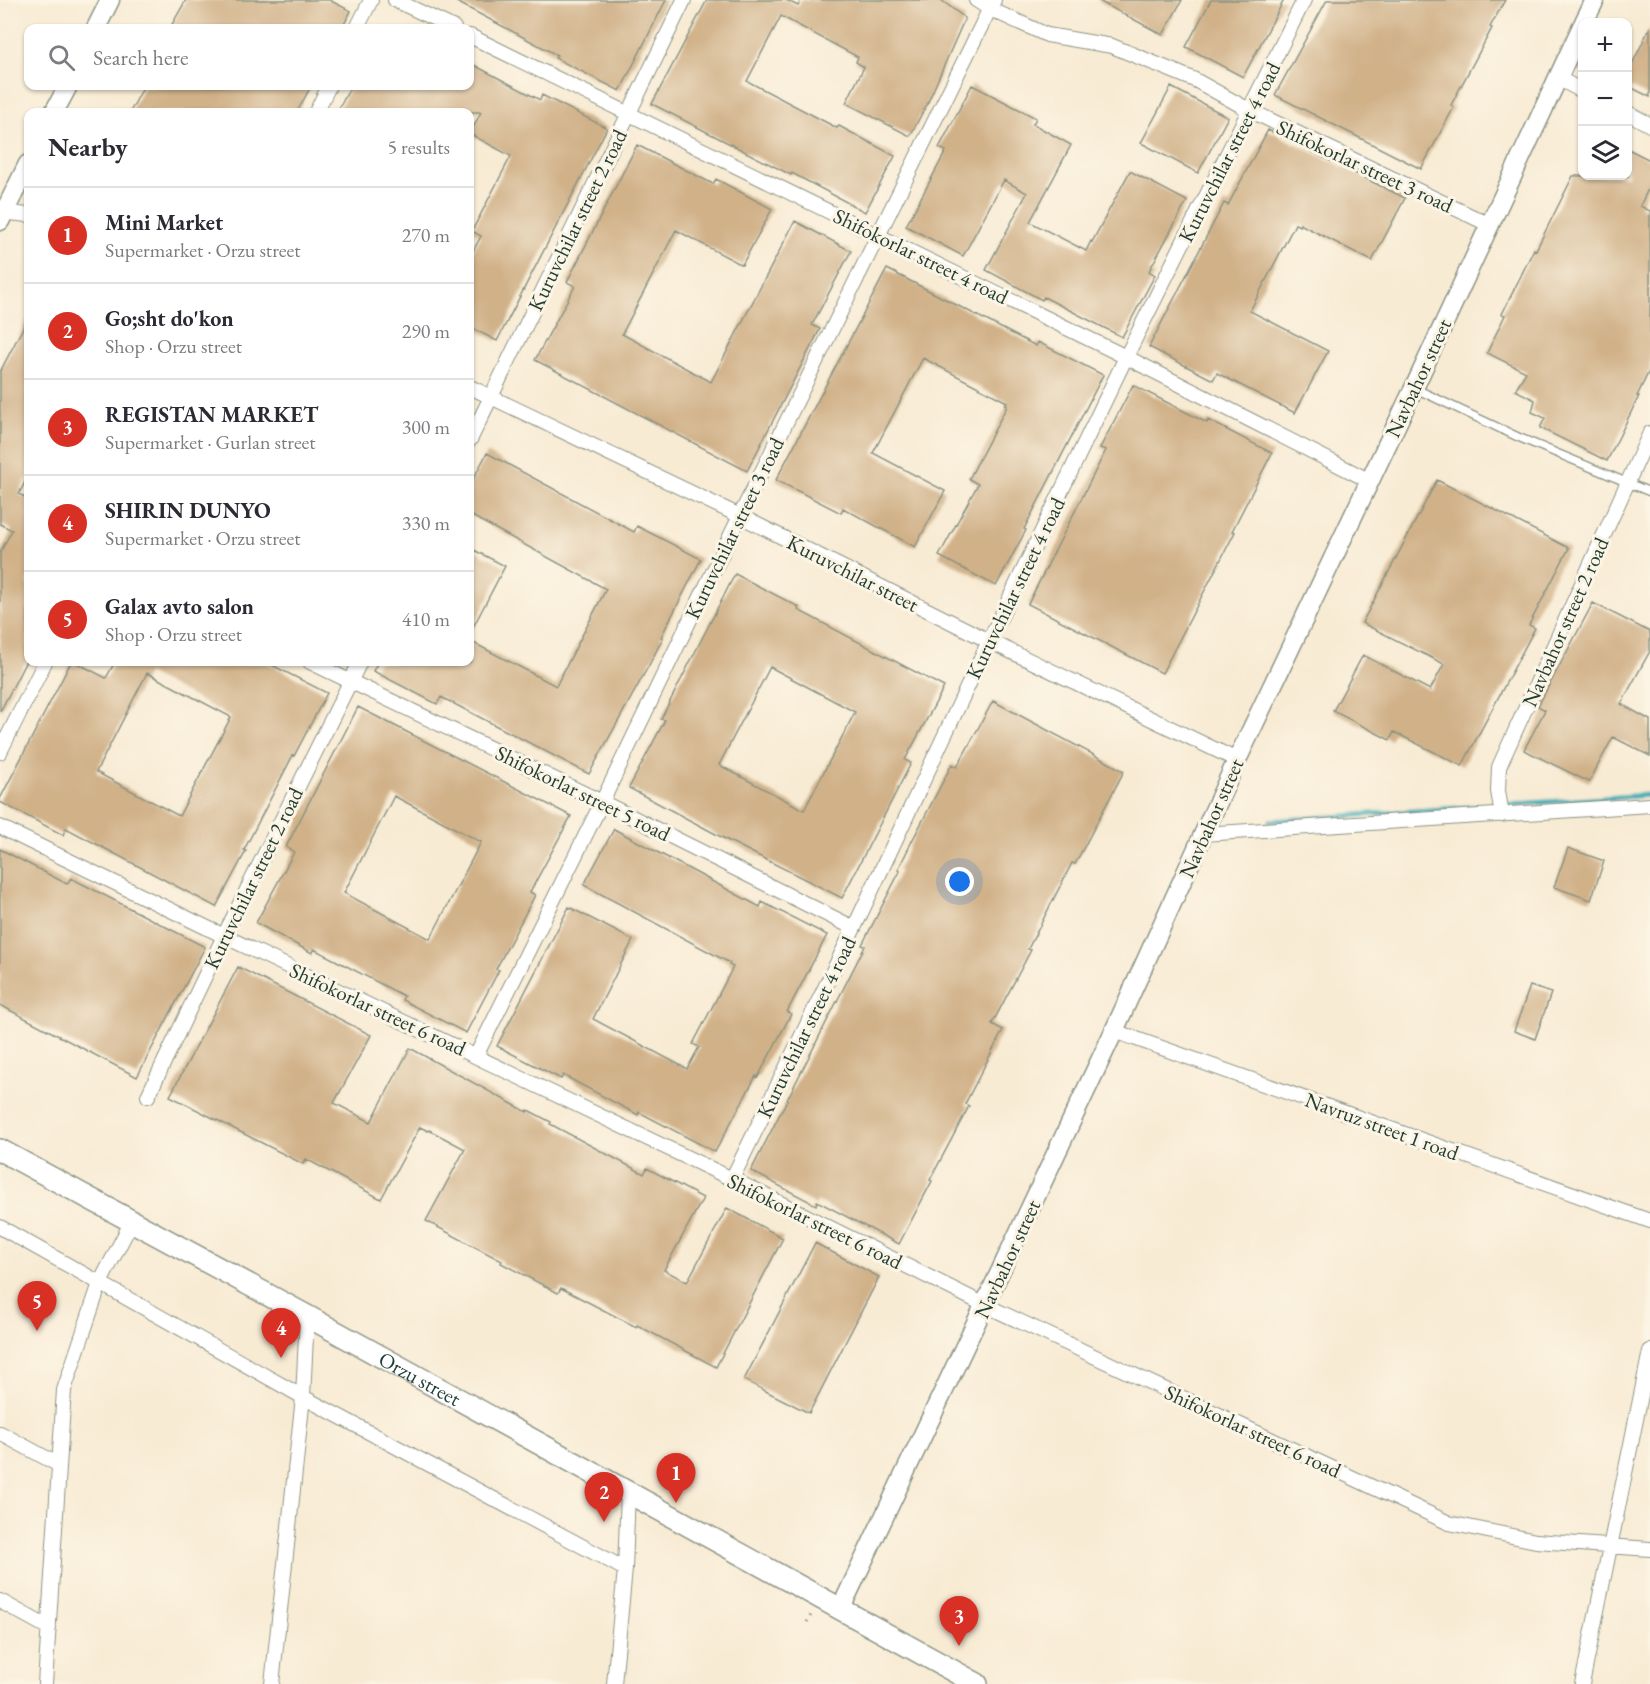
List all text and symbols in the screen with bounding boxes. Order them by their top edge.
map controls [1578,18,1632,180]
button: + [1578,18,1632,72]
search box [24,24,474,90]
icon: search [45,41,78,74]
text: Search here [93,43,188,72]
street label: Kuruvchilar street 4 road [1172,57,1286,247]
button: − [1578,72,1632,126]
street label: Shifokorlar street 3 road [1273,113,1458,219]
street label: Kuruvchilar street 2 road [521,124,633,315]
button: layers [1578,126,1632,180]
text: Nearby [48,130,128,164]
text: 5 results [387,134,450,160]
street label: Shifokorlar street 4 road [829,202,1013,310]
text: Mini Market [105,208,223,237]
text: 1 [62,222,73,248]
text: 270 m [402,222,450,248]
text: Supermarket · Orzu street [105,237,301,263]
text: Go;sht do'kon [105,304,234,333]
street label: Navbahor street [1379,314,1457,442]
text: 2 [62,318,73,344]
text: 290 m [402,318,450,344]
text: Shop · Orzu street [105,333,242,359]
text: REGISTAN MARKET [105,400,318,429]
text: 3 [62,414,73,440]
text: 300 m [402,414,450,440]
text: Supermarket · Gurlan street [105,429,316,455]
street label: Kuruvchilar street 3 road [678,432,790,623]
street label: Kuruvchilar street 4 road [959,492,1071,683]
text: SHIRIN DUNYO [105,496,271,525]
text: 4 [62,510,73,536]
text: 330 m [402,510,450,536]
text: Supermarket · Orzu street [105,525,301,551]
street label: Kuruvchilar street [783,528,924,618]
street label: Navbahor street 2 road [1516,533,1615,711]
text: Galax avto salon [105,592,254,621]
text: 5 [62,606,73,632]
text: 410 m [402,606,450,632]
text: Shop · Orzu street [105,621,242,647]
street label: Shifokorlar street 5 road [491,739,675,847]
street label: Navbahor street [1173,754,1250,882]
street label: Kuruvchilar street 2 road [197,782,309,973]
your location [945,867,974,896]
street label: Kuruvchilar street 4 road [750,931,862,1122]
street label: Shifokorlar street 6 road [286,956,471,1062]
street label: Navruz street 1 road [1301,1086,1463,1166]
street label: Shifokorlar street 6 road [723,1167,907,1275]
street label: Navbahor street [968,1195,1046,1323]
pin: 5 [18,1282,57,1331]
pin: 4 [262,1308,300,1358]
street label: Orzu street [374,1345,466,1412]
street label: Shifokorlar street 6 road [1161,1378,1346,1484]
pin: 1 [656,1454,696,1503]
pin: 2 [584,1472,624,1522]
pin: 3 [940,1596,978,1646]

